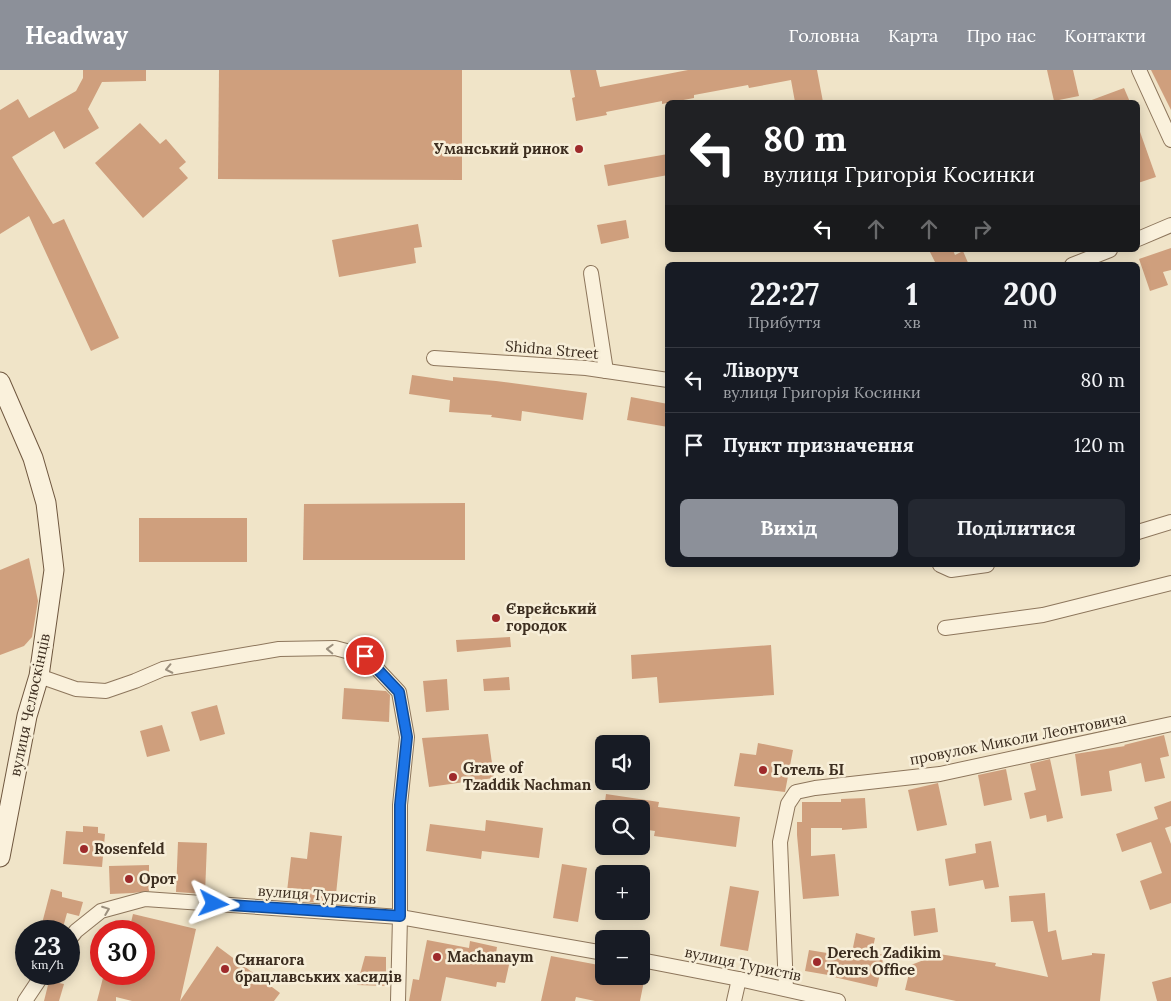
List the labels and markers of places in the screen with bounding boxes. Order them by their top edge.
place label: Уманський ринок [434,139,569,158]
marker: Уманський ринок [573,143,585,155]
place label: Єврєйський городок [506,599,597,635]
marker: Єврєйський городок [490,612,502,624]
pin [344,635,386,677]
place label: Grave of Tzaddik Nachman [463,758,592,794]
place label: Готель БІ [773,760,844,779]
marker: Готель БІ [757,764,769,776]
marker: Grave of Tzaddik Nachman [447,771,459,783]
place label: Rosenfeld [94,839,165,858]
marker: Rosenfeld [78,843,90,855]
place label: Орот [139,869,176,888]
marker: Орот [123,873,135,885]
place label: Derech Zadikim Tours Office [827,943,941,979]
place label: Machanaym [447,947,534,966]
place label: Синагога брацлавських хасидів [235,950,402,986]
marker: Machanaym [431,951,443,963]
marker: Derech Zadikim Tours Office [811,956,823,968]
marker: Синагога брацлавських хасидів [219,963,231,975]

